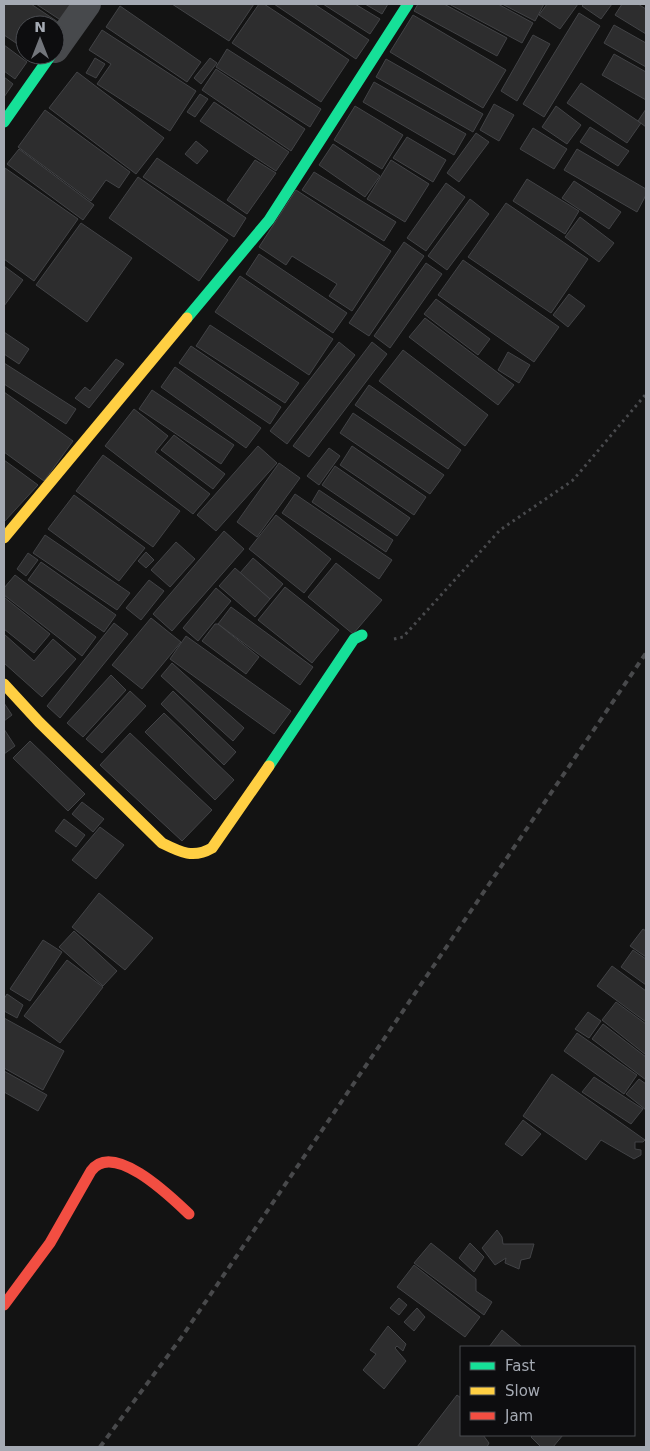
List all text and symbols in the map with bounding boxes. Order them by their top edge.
north arrow [15,15,65,65]
text: N [34,19,46,35]
legend [460,1346,635,1436]
text: Fast [505,1357,535,1375]
text: Slow [505,1382,540,1400]
text: Jam [504,1407,533,1425]

